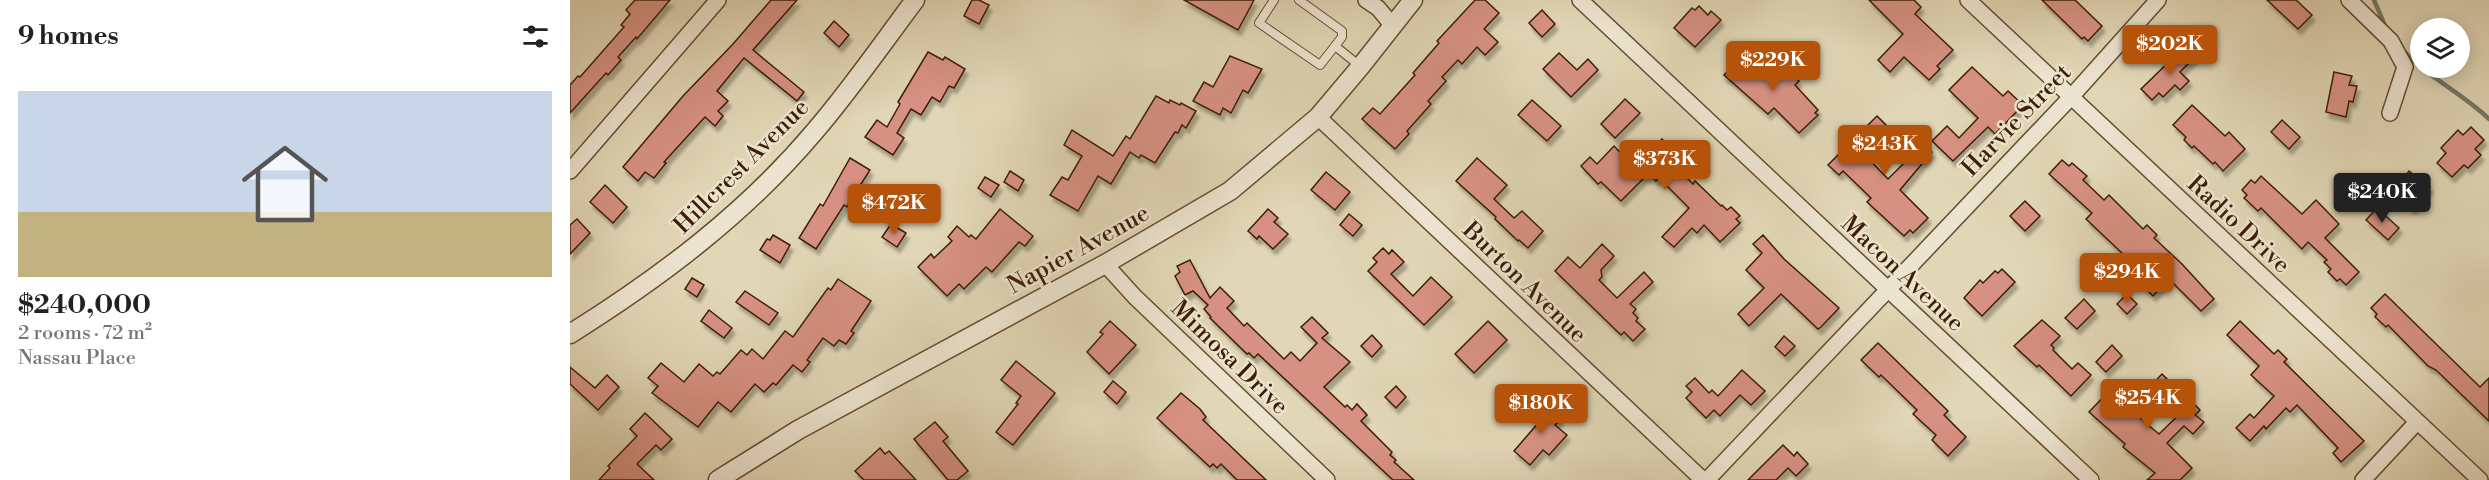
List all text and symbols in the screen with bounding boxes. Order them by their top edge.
map controls [2410,18,2470,78]
button: layers [2410,18,2470,78]
text: 9 homes [18,20,119,52]
icon: filters [519,20,552,53]
pin: $202K [2128,25,2212,76]
text: $202K [2136,32,2204,57]
pin: $229K [1731,41,1815,92]
text: $229K [1740,48,1806,73]
street label: Harvie Street [1956,58,2078,183]
street label: Hillcrest Avenue [668,93,816,241]
pin: $243K [1843,125,1927,176]
icon: home [231,130,339,238]
text: $243K [1852,132,1918,157]
pin: $373K [1623,140,1707,191]
text: $373K [1633,147,1697,172]
street label: Radio Drive [2180,169,2296,280]
pin: $240K [2340,173,2424,224]
text: $240K [2348,180,2416,205]
pin: $472K [852,184,936,235]
text: $472K [862,191,926,216]
street label: Napier Avenue [1002,198,1155,301]
street label: Macon Avenue [1835,209,1970,338]
street label: Burton Avenue [1455,215,1593,350]
pin: $294K [2085,253,2169,304]
text: $294K [2094,260,2160,285]
text: $240,000 [18,289,151,321]
street label: Mimosa Drive [1164,294,1295,421]
text: 2 rooms · 72 m² [18,321,152,346]
text: Nassau Place [18,346,136,371]
pin: $254K [2106,379,2190,430]
pin: $180K [1499,384,1583,435]
text: $254K [2115,386,2181,411]
text: $180K [1509,391,1573,416]

